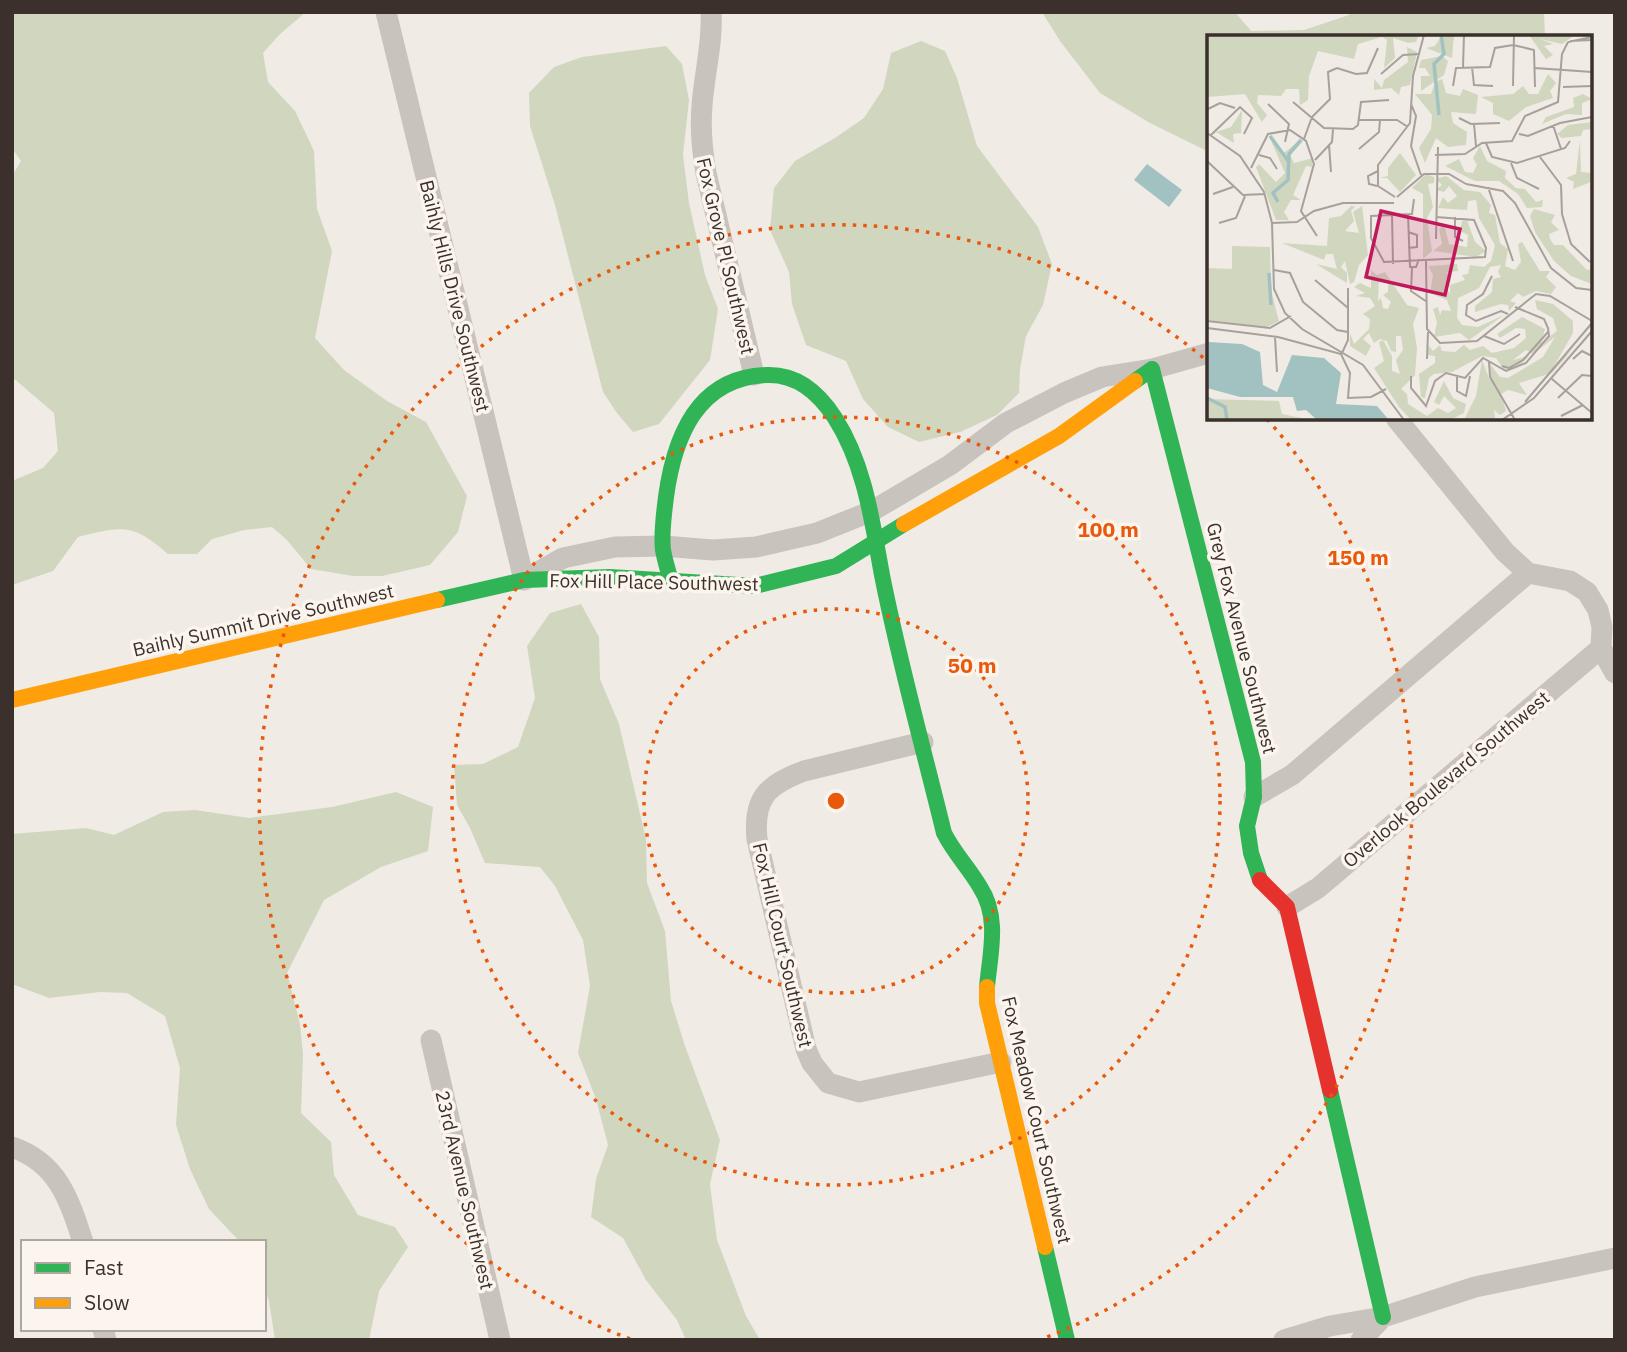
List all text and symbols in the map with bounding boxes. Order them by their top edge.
inset map [1207,35,1592,420]
street label: Fox Grove Pl Southwest [692,155,760,357]
street label: Baihly Hills Drive Southwest [415,177,495,415]
text: 100 m [1077,515,1139,543]
street label: Grey Fox Avenue Southwest [1202,520,1282,756]
text: 150 m [1327,543,1389,571]
street label: Fox Hill Place Southwest [549,568,759,596]
street label: Baihly Summit Drive Southwest [130,578,396,662]
text: 50 m [948,651,996,679]
street label: Overlook Boulevard Southwest [1338,685,1554,873]
centre of rings [824,789,848,813]
street label: Fox Hill Court Southwest [748,840,818,1050]
street label: Fox Meadow Court Southwest [997,994,1077,1246]
street label: 23rd Avenue Southwest [430,1088,500,1292]
legend [21,1240,266,1331]
text: Fast [84,1253,124,1281]
text: Slow [84,1288,130,1316]

